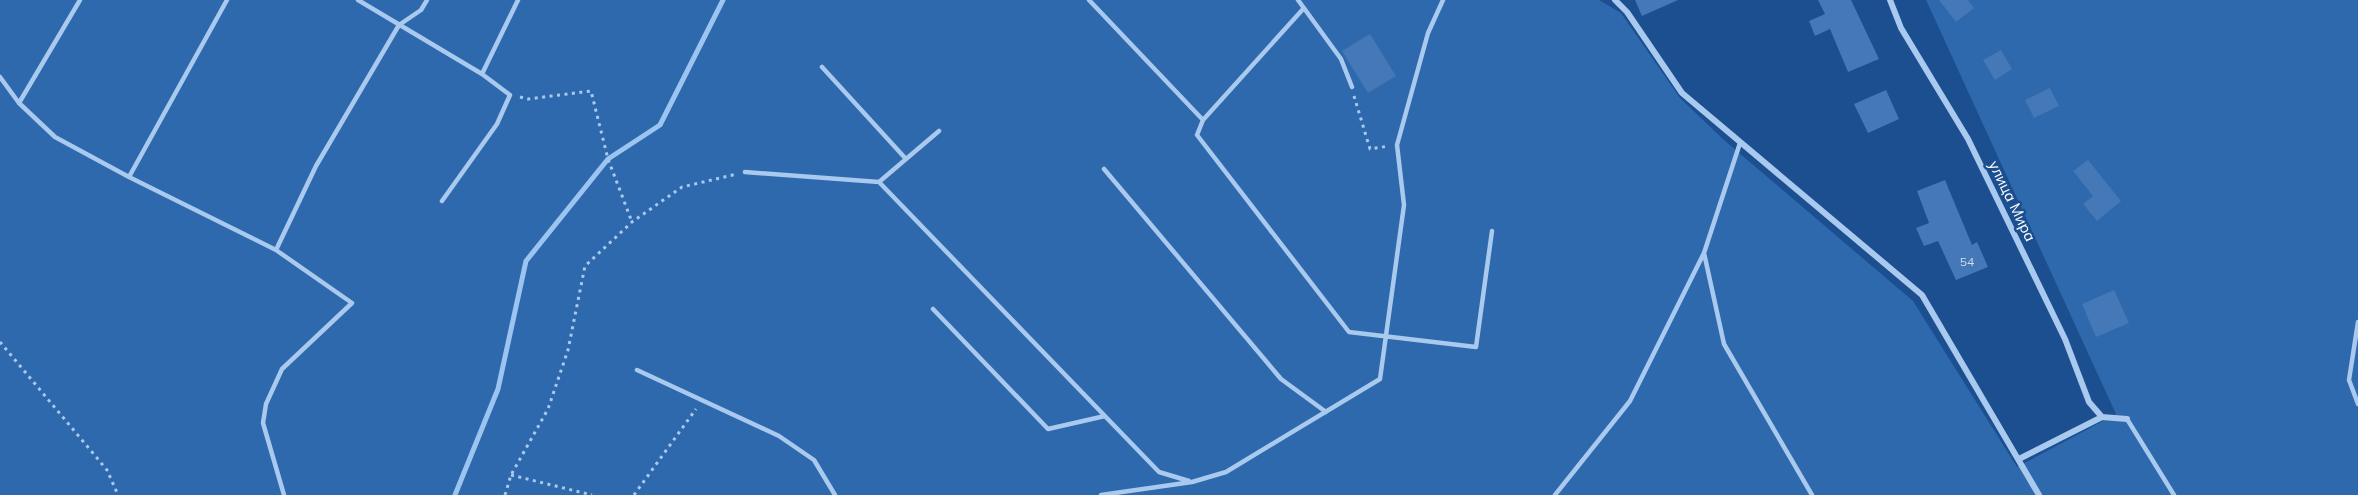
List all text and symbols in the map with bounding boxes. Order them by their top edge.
street label: улица Мира [1985,157,2040,244]
house number: 54 [1960,254,1974,269]

